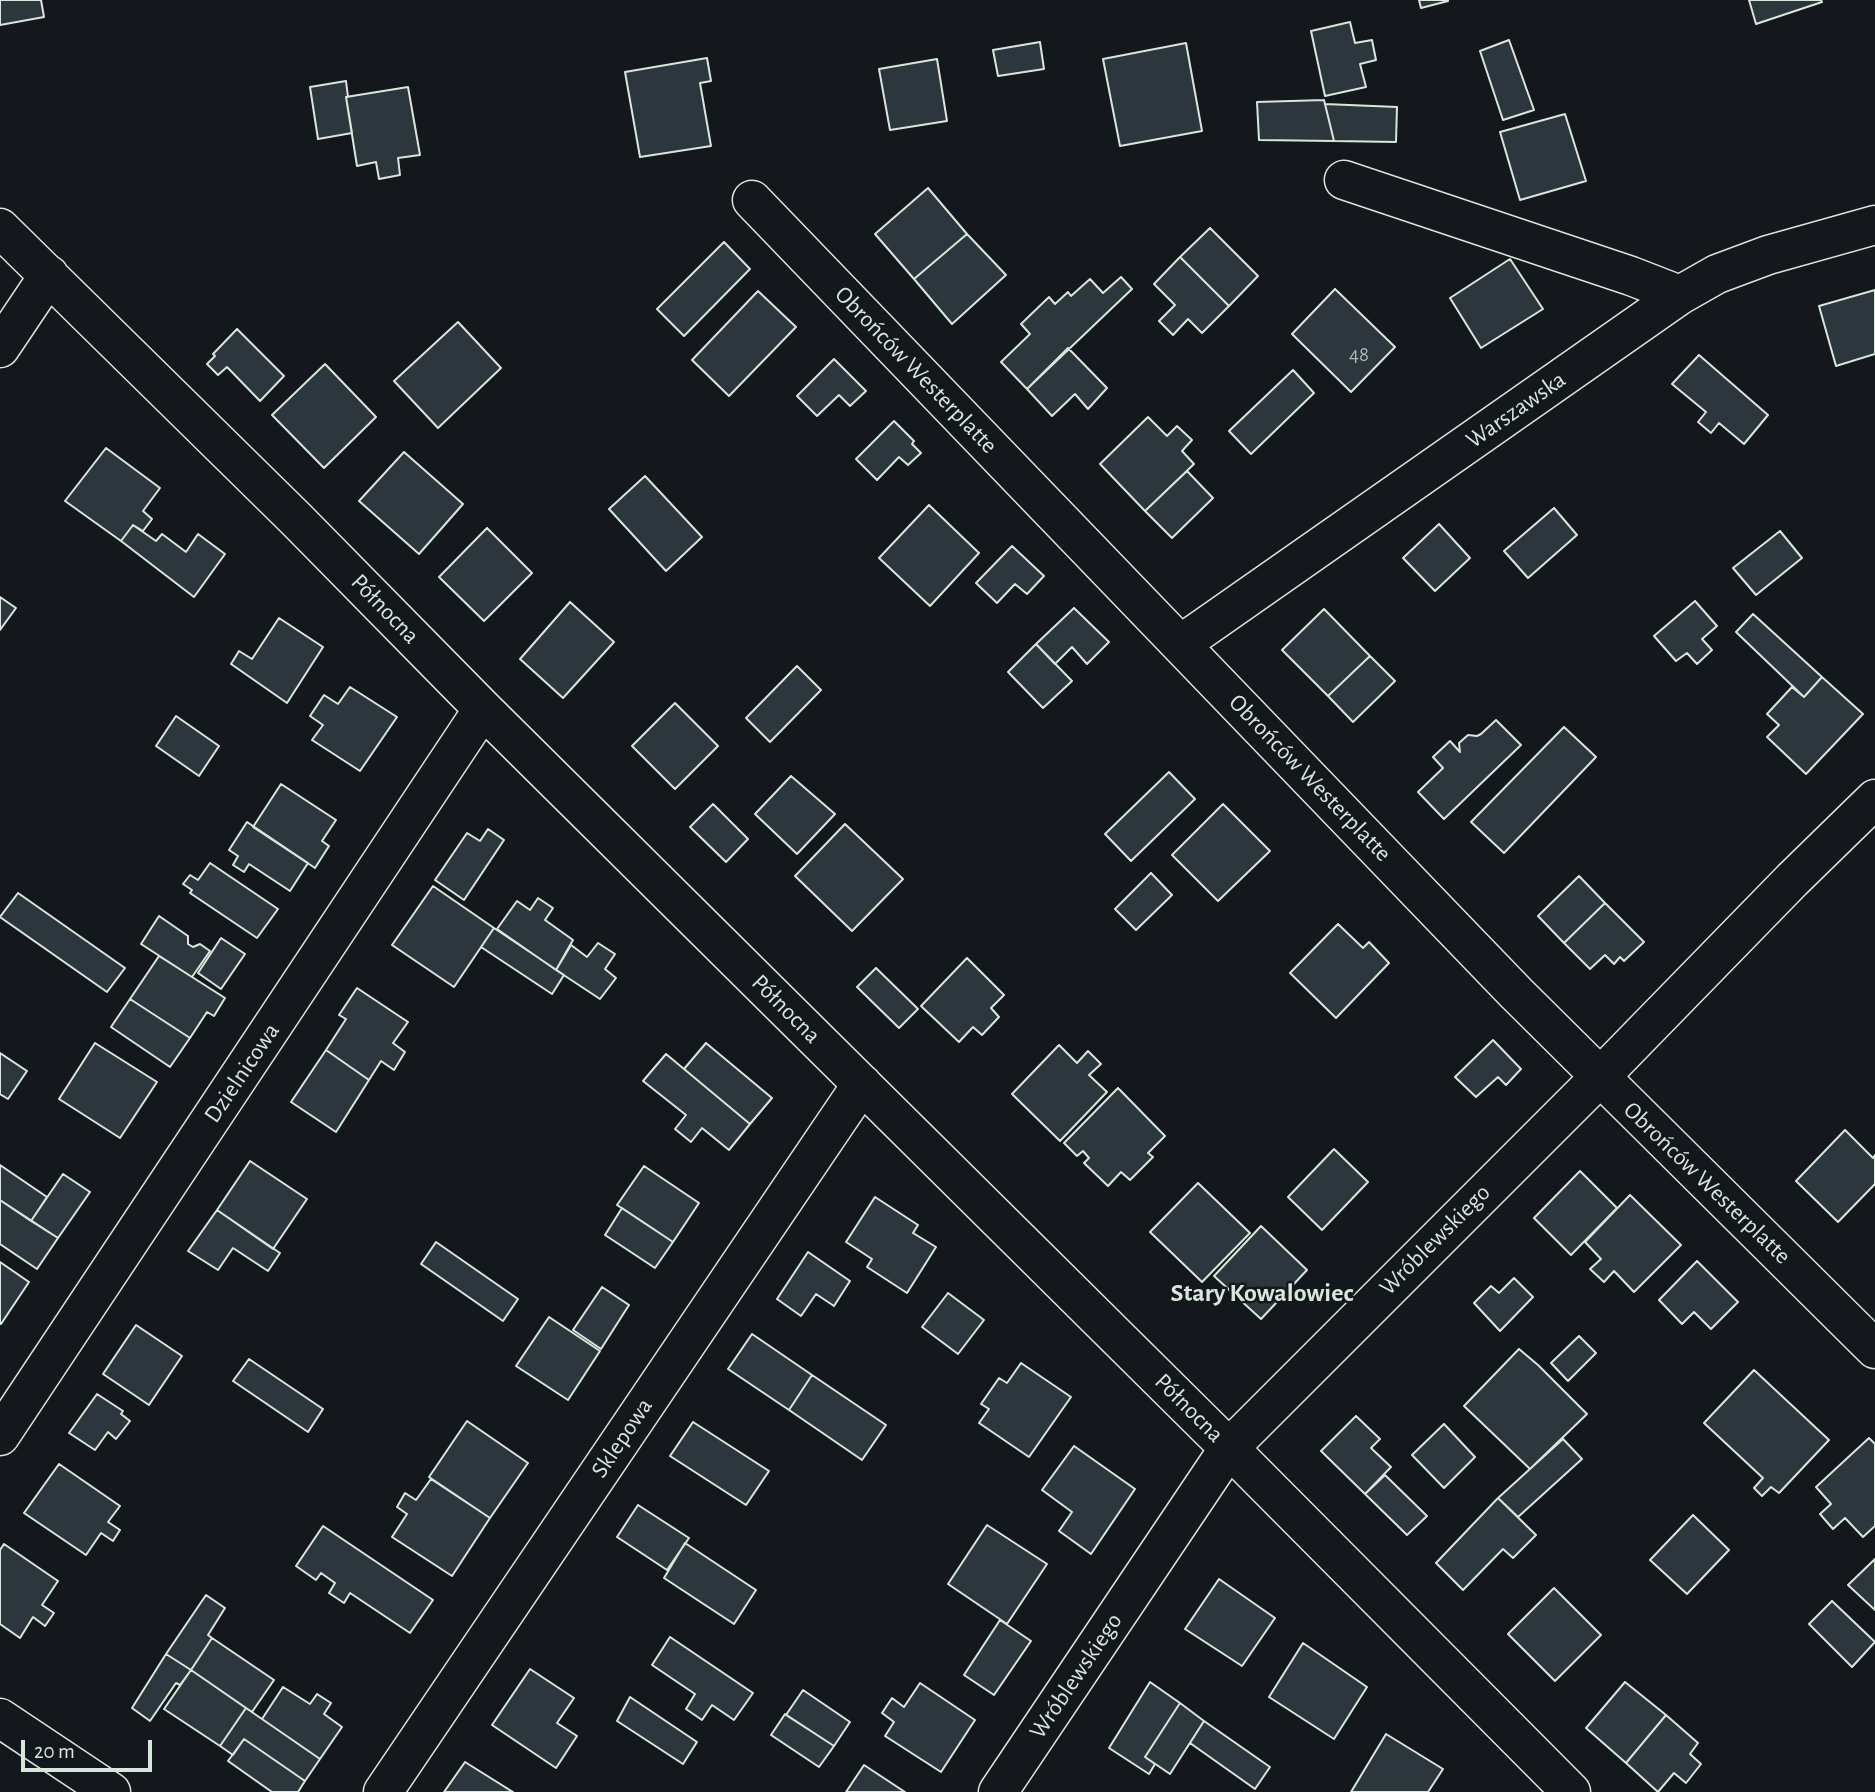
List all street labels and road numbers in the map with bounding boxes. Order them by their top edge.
street label: Obrońców Westerplatte [829,280,1003,460]
street label: Warszawska [1461,365,1571,455]
street label: Północna [345,568,425,650]
street label: Obrońców Westerplatte [1223,688,1397,868]
street label: Północna [745,968,827,1050]
street label: Dzielnicowa [198,1018,286,1128]
street label: Obrońców Westerplatte [1617,1096,1797,1270]
street label: Wróblewskiego [1373,1178,1497,1302]
street label: Północna [1148,1367,1230,1449]
street label: Sklepowa [585,1393,659,1483]
street label: Wróblewskiego [1023,1608,1129,1744]

